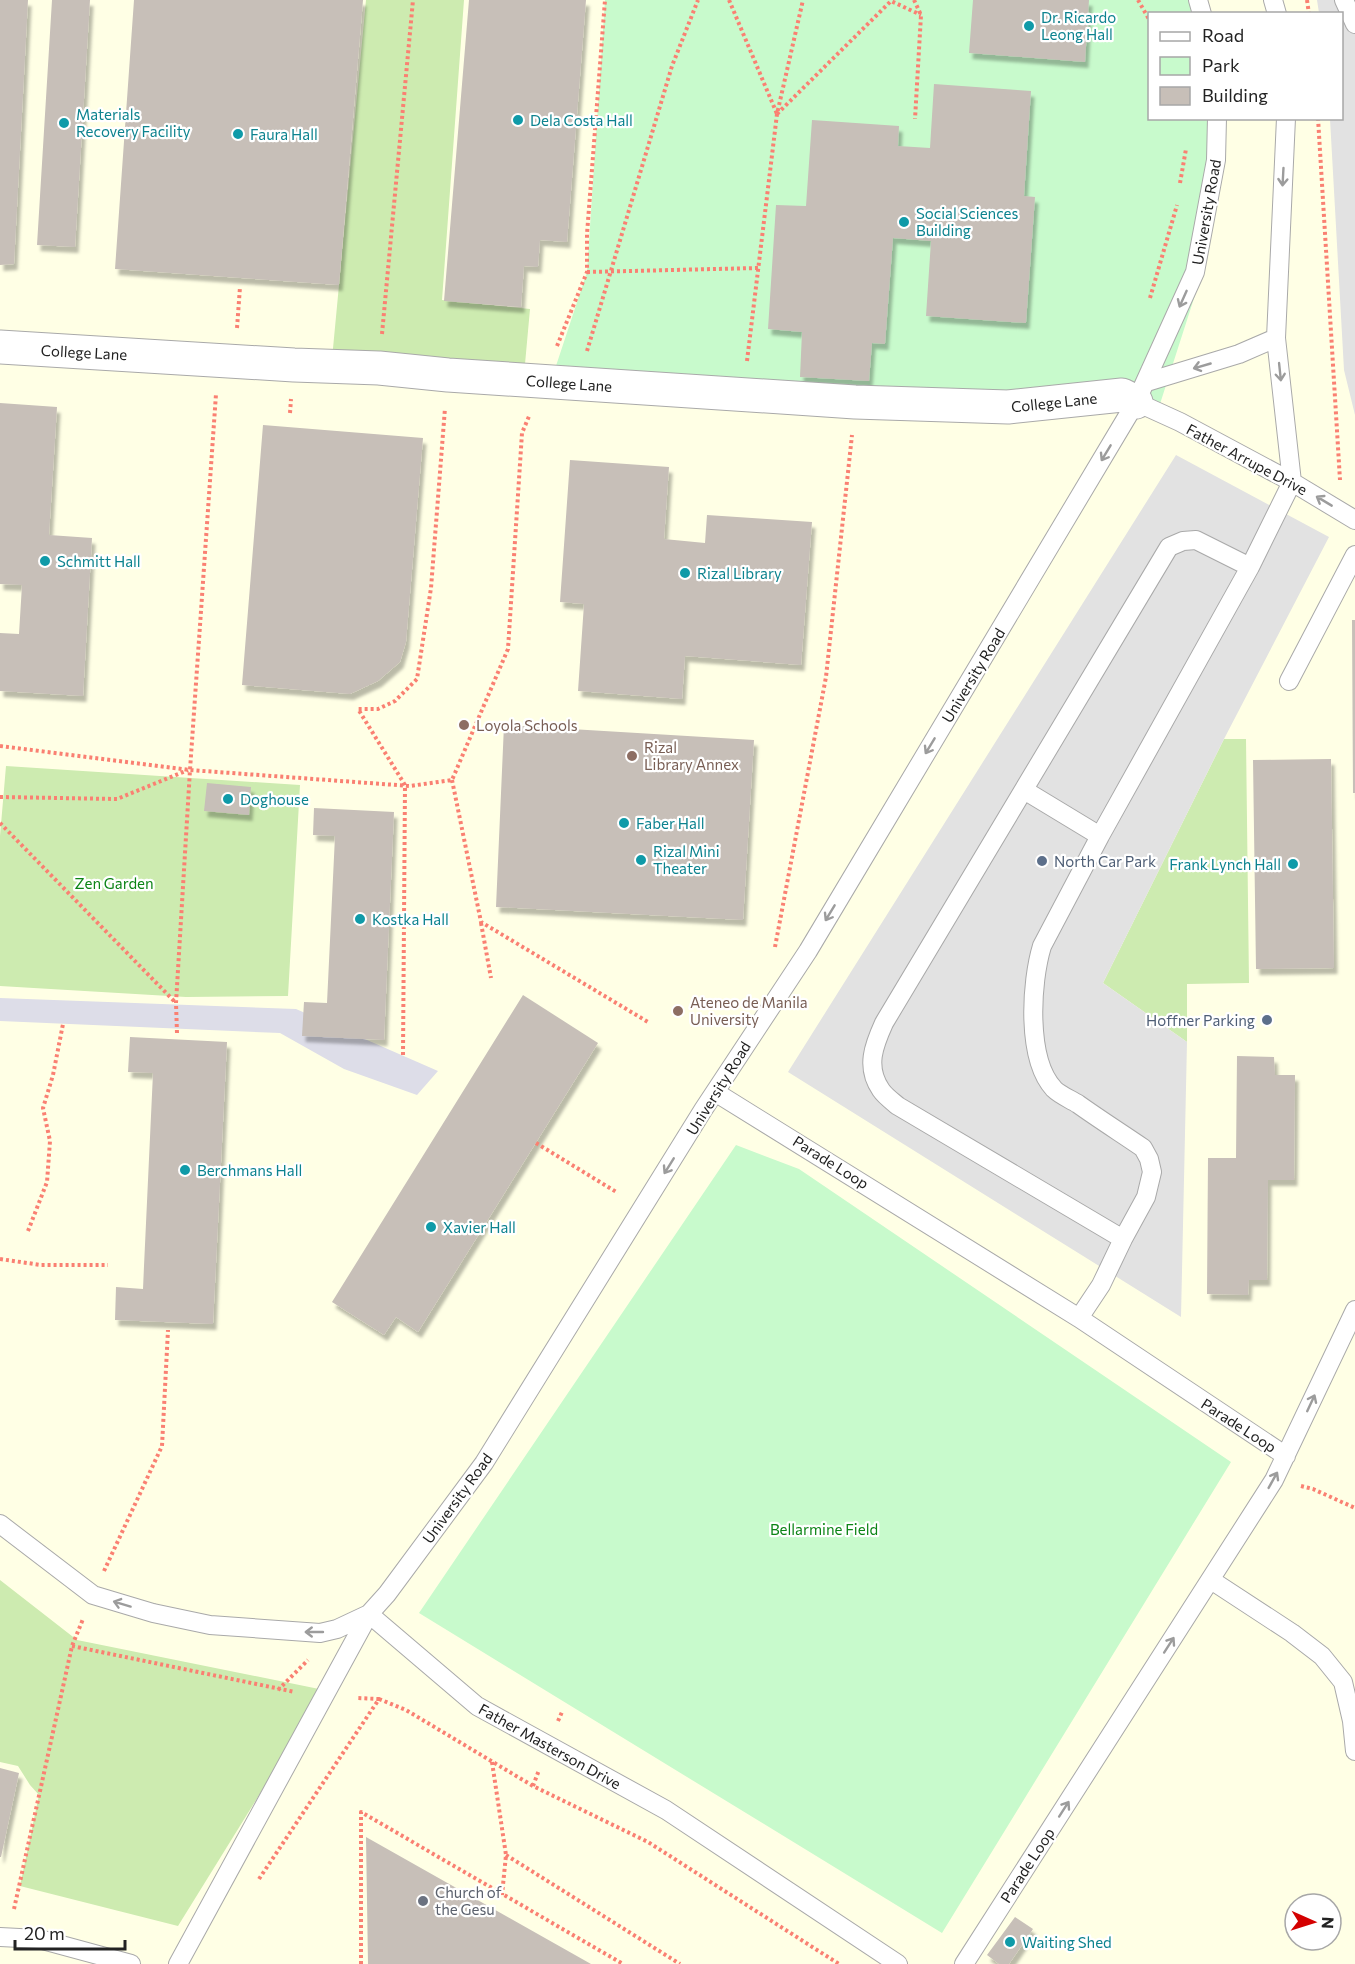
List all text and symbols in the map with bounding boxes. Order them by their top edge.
place label: Dr. Ricardo Leong Hall [1041,8,1116,43]
legend [1148,12,1343,120]
marker: Dr. Ricardo Leong Hall [1022,19,1036,33]
text: Road [1202,24,1244,46]
text: Park [1202,54,1240,76]
text: Building [1202,84,1268,106]
place label: Materials Recovery Facility [76,105,191,140]
place label: Dela Costa Hall [530,111,633,129]
marker: Dela Costa Hall [511,113,525,127]
marker: Materials Recovery Facility [57,116,71,130]
place label: Faura Hall [250,125,318,143]
marker: Faura Hall [231,127,245,141]
street label: University Road [1188,158,1224,266]
one-way arrow [1278,166,1289,186]
place label: Social Sciences Building [916,204,1018,239]
marker: Social Sciences Building [897,215,911,229]
one-way arrow [1177,289,1189,307]
street label: College Lane [40,341,128,363]
one-way arrow [1193,361,1212,372]
one-way arrow [1275,361,1286,381]
street label: College Lane [525,371,613,395]
street label: College Lane [1010,389,1098,415]
street label: Father Arrupe Drive [1183,420,1311,499]
one-way arrow [1100,444,1112,461]
one-way arrow [1316,494,1333,506]
place label: Schmitt Hall [57,552,141,570]
marker: Schmitt Hall [38,554,52,568]
place label: Rizal Library [697,564,782,582]
marker: Rizal Library [678,566,692,580]
street label: University Road [938,625,1008,725]
place label: Loyola Schools [476,716,578,734]
marker: Loyola Schools [457,718,471,732]
one-way arrow [924,737,936,754]
place label: Rizal Library Annex [644,738,739,773]
marker: Rizal Library Annex [625,749,639,763]
place label: Doghouse [240,790,309,808]
marker: Doghouse [221,792,235,806]
place label: Faber Hall [636,814,705,832]
marker: Faber Hall [617,816,631,830]
place label: Rizal Mini Theater [653,842,720,877]
place label: North Car Park [1054,852,1156,870]
marker: Rizal Mini Theater [634,853,648,867]
marker: North Car Park [1035,854,1049,868]
place label: Frank Lynch Hall [1169,855,1281,873]
marker: Frank Lynch Hall [1286,857,1300,871]
park label: Zen Garden [74,874,154,892]
one-way arrow [824,904,836,921]
place label: Kostka Hall [372,910,449,928]
marker: Kostka Hall [353,912,367,926]
place label: Ateneo de Manila University [690,993,808,1028]
marker: Ateneo de Manila University [671,1004,685,1018]
place label: Hoffner Parking [1146,1011,1255,1029]
marker: Hoffner Parking [1260,1013,1274,1027]
street label: University Road [682,1038,754,1138]
street label: Parade Loop [790,1132,872,1192]
one-way arrow [662,1157,674,1174]
place label: Berchmans Hall [197,1161,302,1179]
marker: Berchmans Hall [178,1163,192,1177]
place label: Xavier Hall [443,1218,516,1236]
marker: Xavier Hall [424,1220,438,1234]
street label: Parade Loop [1198,1394,1280,1456]
one-way arrow [1305,1394,1317,1412]
street label: University Road [418,1449,496,1547]
one-way arrow [1267,1472,1279,1489]
park label: Bellarmine Field [770,1520,878,1538]
one-way arrow [113,1598,132,1609]
one-way arrow [304,1626,324,1638]
one-way arrow [1163,1637,1175,1653]
street label: Father Masterson Drive [476,1699,624,1793]
one-way arrow [1057,1800,1070,1817]
street label: Parade Loop [996,1824,1058,1906]
place label: Church of the Gesu [435,1883,502,1918]
north arrow [1283,1892,1343,1952]
marker: Church of the Gesu [416,1894,430,1908]
scale bar [15,1913,124,1951]
text: N [1319,1916,1338,1929]
text: 20 m [24,1922,65,1944]
place label: Waiting Shed [1022,1933,1112,1951]
marker: Waiting Shed [1003,1935,1017,1949]

